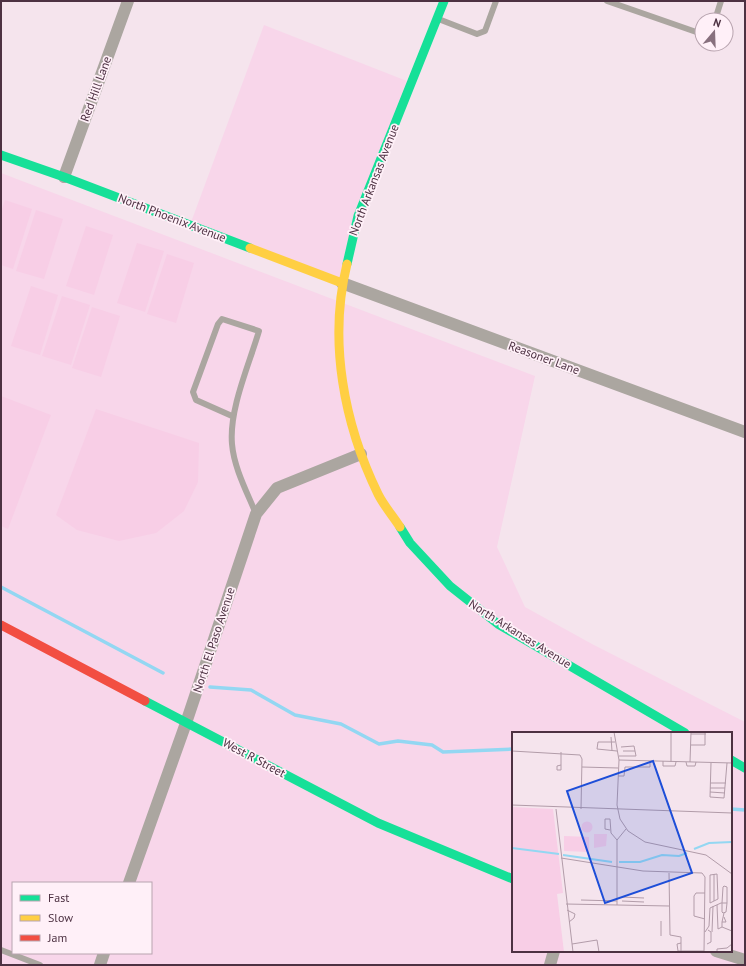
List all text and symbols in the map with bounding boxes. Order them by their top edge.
north arrow [694,12,734,52]
text: N [712,15,723,30]
street label: Red Hill Lane [77,54,114,124]
street label: North Arkansas Avenue [345,122,402,238]
street label: North Phoenix Avenue [116,190,228,245]
street label: Reasoner Lane [507,338,582,377]
street label: North El Paso Avenue [189,585,238,694]
street label: North Arkansas Avenue [466,596,574,671]
inset map [512,732,732,952]
street label: West R Street [220,735,288,780]
legend [12,882,152,954]
text: Fast [48,890,69,905]
text: Slow [48,910,73,925]
text: Jam [47,930,67,945]

